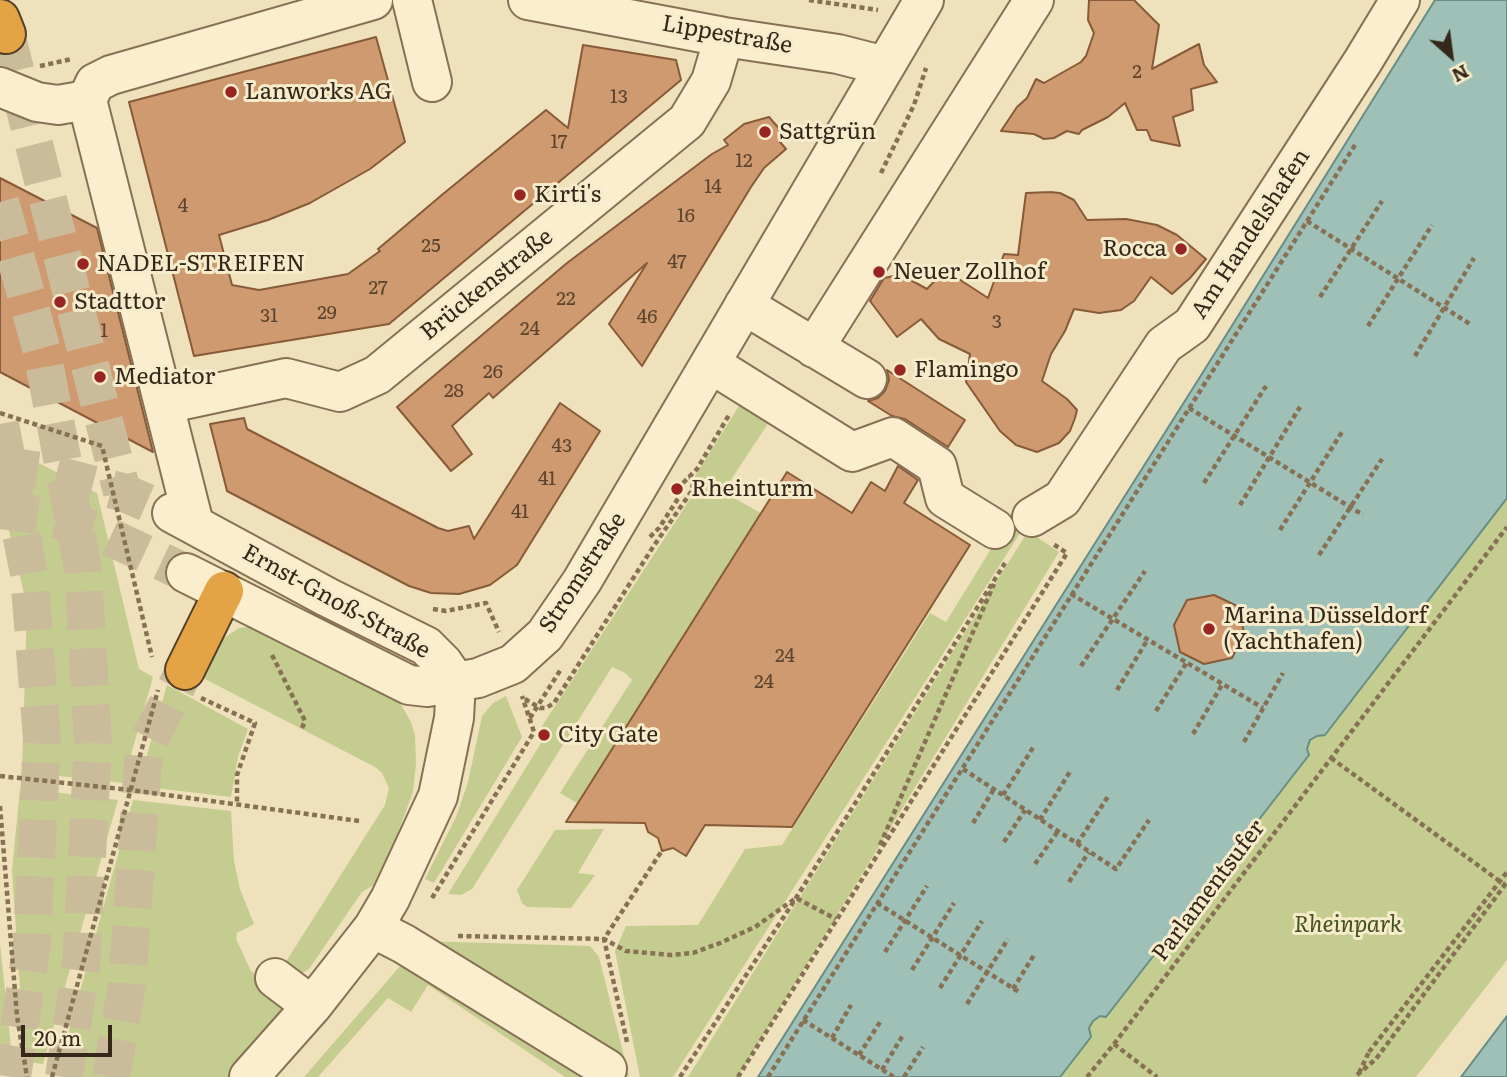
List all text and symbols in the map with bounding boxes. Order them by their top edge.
street label: Lippestraße [660,10,794,60]
north arrow [1416,21,1486,91]
text: N [1447,58,1474,91]
house number: 2 [1132,61,1142,83]
place label: Lanworks AG [245,78,392,106]
marker: Lanworks AG [223,84,239,100]
house number: 13 [610,86,628,108]
place label: Sattgrün [779,118,876,146]
marker: Sattgrün [757,124,773,140]
house number: 17 [551,131,567,153]
street label: Am Handelshafen [1186,144,1316,324]
house number: 12 [735,150,753,172]
house number: 14 [704,176,722,198]
place label: Kirti's [534,181,601,209]
marker: Kirti's [512,187,528,203]
house number: 4 [178,195,188,217]
house number: 16 [677,205,695,227]
street label: Brückenstraße [415,223,559,347]
house number: 25 [421,235,441,257]
place label: Rocca [1102,235,1167,263]
marker: Rocca [1173,241,1189,257]
place label: NADEL-STREIFEN [97,250,305,278]
house number: 47 [667,251,687,273]
marker: NADEL-STREIFEN [75,256,91,272]
place label: Neuer Zollhof [893,258,1046,286]
marker: Neuer Zollhof [871,264,887,280]
house number: 27 [368,277,388,299]
place label: Stadttor [74,288,165,316]
house number: 22 [556,288,576,310]
marker: Stadttor [52,294,68,310]
house number: 29 [317,302,337,324]
house number: 31 [260,305,278,327]
house number: 46 [637,306,657,328]
house number: 3 [992,311,1002,333]
house number: 24 [520,318,540,340]
house number: 1 [100,320,108,342]
place label: Flamingo [914,356,1019,384]
house number: 26 [483,361,503,383]
marker: Flamingo [892,362,908,378]
place label: Mediator [114,363,215,391]
marker: Mediator [92,369,108,385]
house number: 28 [444,380,464,402]
house number: 43 [552,435,572,457]
house number: 41 [538,468,556,490]
place label: Rheinturm [691,475,813,503]
marker: Rheinturm [669,481,685,497]
house number: 41 [511,501,529,523]
street label: Stromstraße [534,508,632,638]
street label: Ernst-Gnoß-Straße [237,539,435,665]
place label: Marina Düsseldorf (Yachthafen) [1223,602,1427,656]
marker: Marina Düsseldorf (Yachthafen) [1201,621,1217,637]
house number: 24 [775,645,795,667]
house number: 24 [754,671,774,693]
place label: City Gate [558,721,658,749]
marker: City Gate [536,727,552,743]
street label: Parlamentsufer [1147,815,1271,967]
park label: Rheinpark [1294,911,1402,939]
scale bar [24,1010,116,1054]
text: 20 m [34,1021,81,1052]

